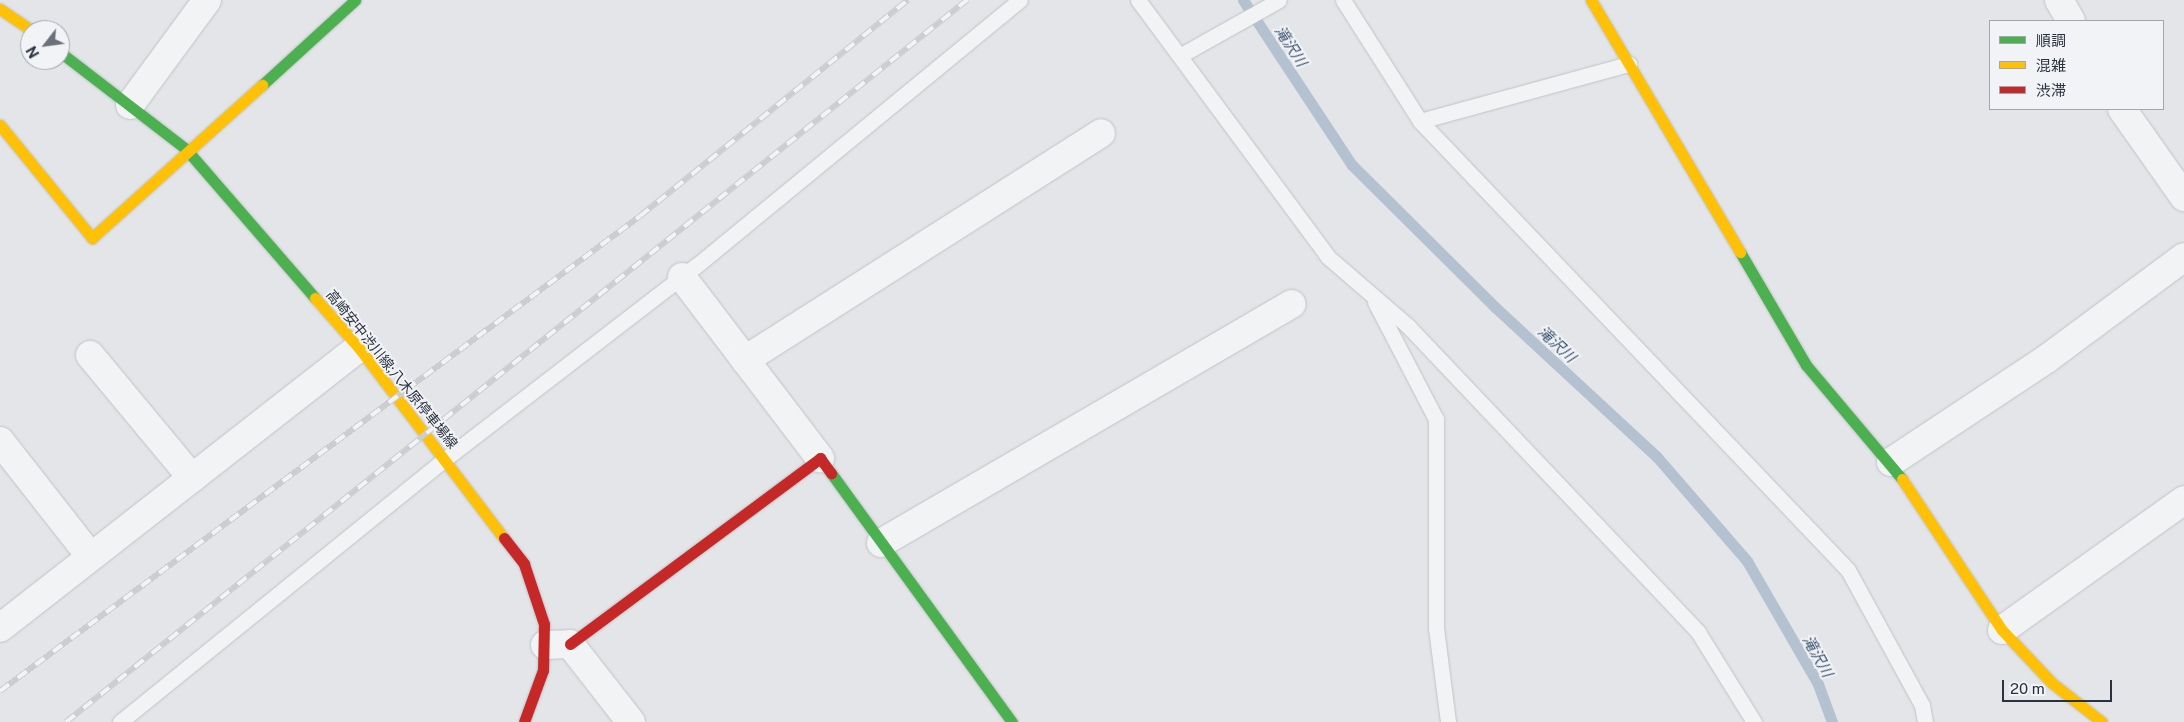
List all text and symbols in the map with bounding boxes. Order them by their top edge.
north arrow [20,20,70,70]
legend [1989,20,2164,110]
water label: 滝沢川 [1271,22,1311,70]
text: 順調 [2036,32,2066,49]
text: N [23,43,43,61]
text: 混雑 [2036,57,2066,74]
text: 渋滞 [2036,82,2066,99]
street label: 高崎安中渋川線;八木原停車場線 [323,286,461,452]
water label: 滝沢川 [1534,322,1580,366]
water label: 滝沢川 [1799,632,1837,680]
scale bar [2004,670,2114,702]
text: 20 m [2010,680,2045,697]

